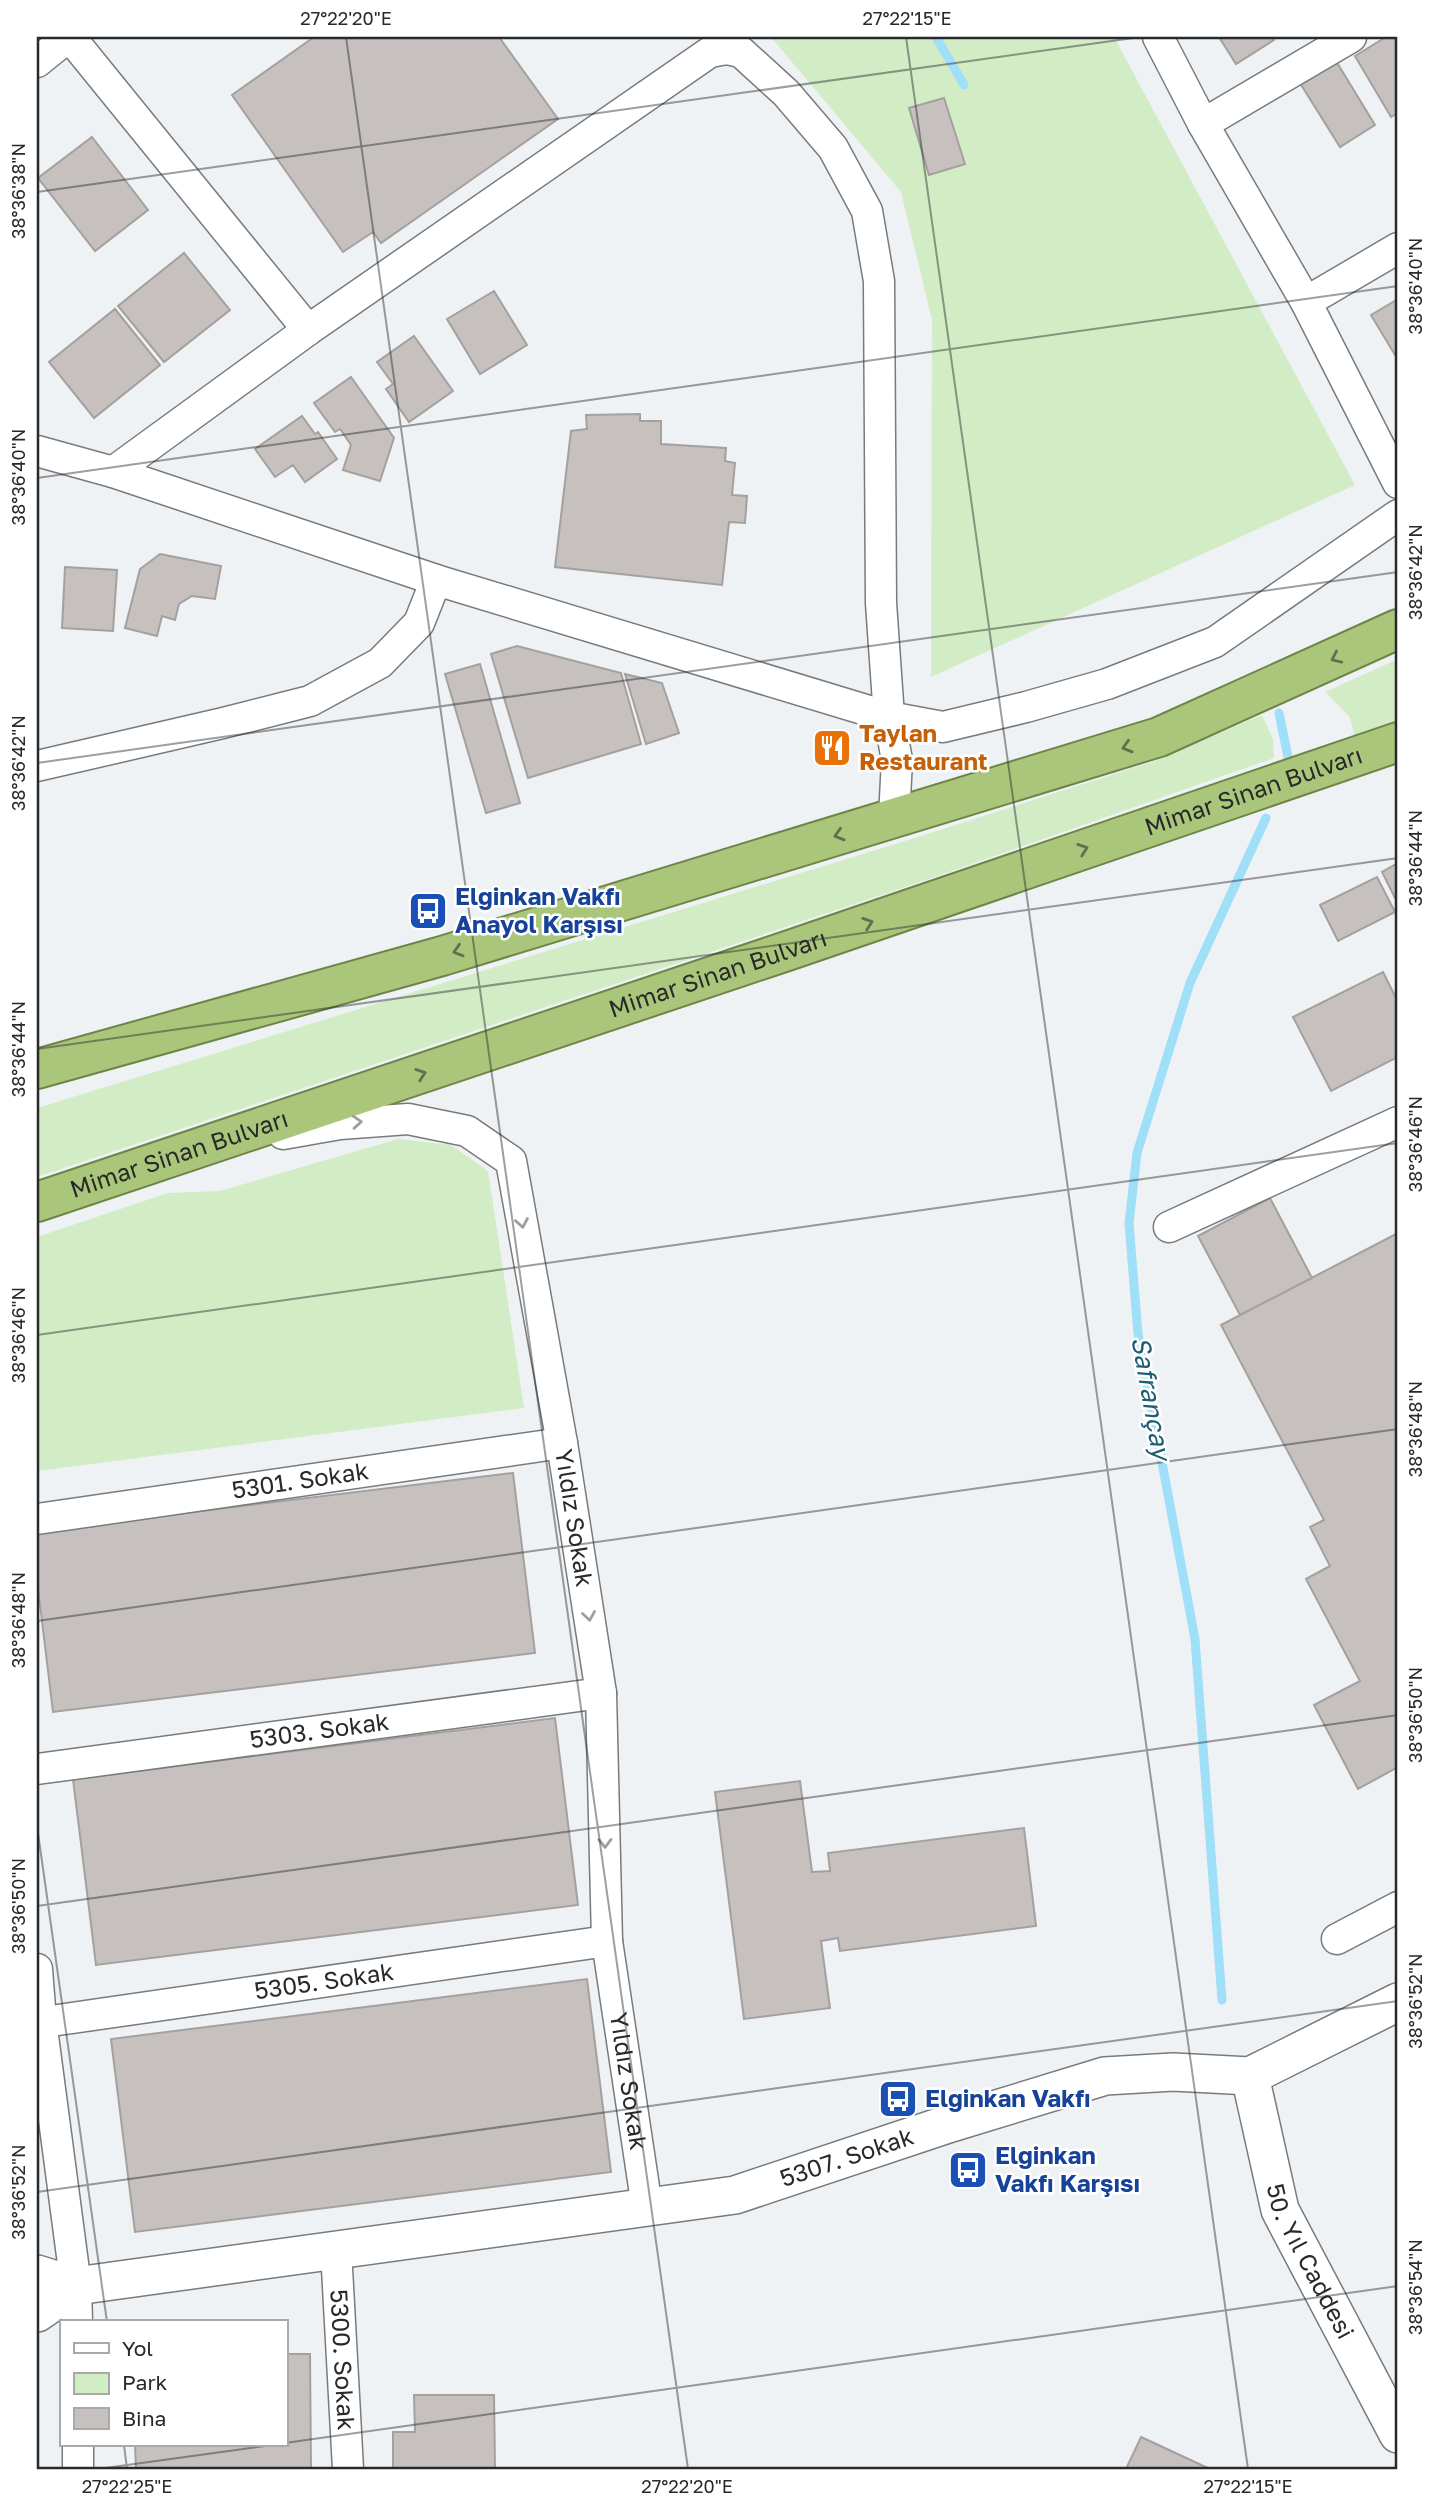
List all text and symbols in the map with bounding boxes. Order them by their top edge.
text: 27°22'20"E [300,7,392,29]
text: 27°22'15"E [862,7,952,29]
text: 38°36'38"N [7,143,29,239]
text: 38°36'40"N [1404,238,1426,334]
text: 38°36'40"N [7,429,29,525]
text: 38°36'42"N [1404,524,1426,620]
one-way arrow [1331,650,1343,664]
text: 38°36'42"N [7,715,29,811]
place label: Taylan Restaurant [859,718,988,775]
restaurant icon: Taylan Restaurant [811,727,853,769]
one-way arrow [1121,738,1133,753]
street label: Mimar Sinan Bulvarı [1140,739,1366,841]
text: 38°36'44"N [1404,810,1426,906]
one-way arrow [834,827,846,841]
one-way arrow [1077,843,1089,857]
place label: Elginkan Vakfı Anayol Karşısı [455,881,623,938]
bus stop icon: Elginkan Vakfı Anayol Karşısı [407,890,449,932]
one-way arrow [862,917,874,931]
street label: Mimar Sinan Bulvarı [605,923,830,1023]
one-way arrow [452,943,464,958]
text: 38°36'44"N [7,1001,29,1097]
one-way arrow [414,1068,426,1083]
text: 38°36'46"N [1404,1096,1426,1192]
street label: Mimar Sinan Bulvarı [66,1103,292,1203]
one-way arrow [352,1115,363,1130]
one-way arrow [514,1217,529,1229]
text: 38°36'46"N [7,1287,29,1383]
water label: Safrançay [1125,1334,1178,1465]
text: 38°36'48"N [1404,1381,1426,1477]
street label: Yıldız Sokak [550,1447,600,1589]
street label: 5301. Sokak [230,1455,370,1504]
text: 38°36'48"N [7,1572,29,1668]
one-way arrow [581,1610,596,1622]
text: 38°36'50"N [1404,1667,1426,1763]
street label: 5303. Sokak [248,1706,391,1753]
one-way arrow [597,1838,612,1849]
text: 38°36'50"N [7,1858,29,1954]
text: 38°36'52"N [1404,1953,1426,2049]
street label: 5305. Sokak [252,1956,395,2005]
street label: Yıldız Sokak [605,2010,654,2152]
bus stop icon: Elginkan Vakfı [877,2078,919,2120]
place label: Elginkan Vakfı [925,2083,1091,2112]
street label: 5307. Sokak [776,2121,917,2192]
place label: Elginkan Vakfı Karşısı [995,2140,1140,2197]
text: 38°36'52"N [7,2144,29,2240]
bus stop icon: Elginkan Vakfı Karşısı [947,2149,989,2191]
street label: 50. Yıl Caddesi [1262,2181,1361,2343]
text: 38°36'54"N [1404,2239,1426,2335]
street label: 5300. Sokak [325,2288,362,2431]
legend [60,2320,287,2446]
text: Yol [122,2335,153,2361]
text: Park [122,2369,168,2395]
text: Bina [122,2405,166,2431]
text: 27°22'25"E [82,2475,172,2497]
text: 27°22'20"E [641,2475,733,2497]
text: 27°22'15"E [1203,2475,1293,2497]

